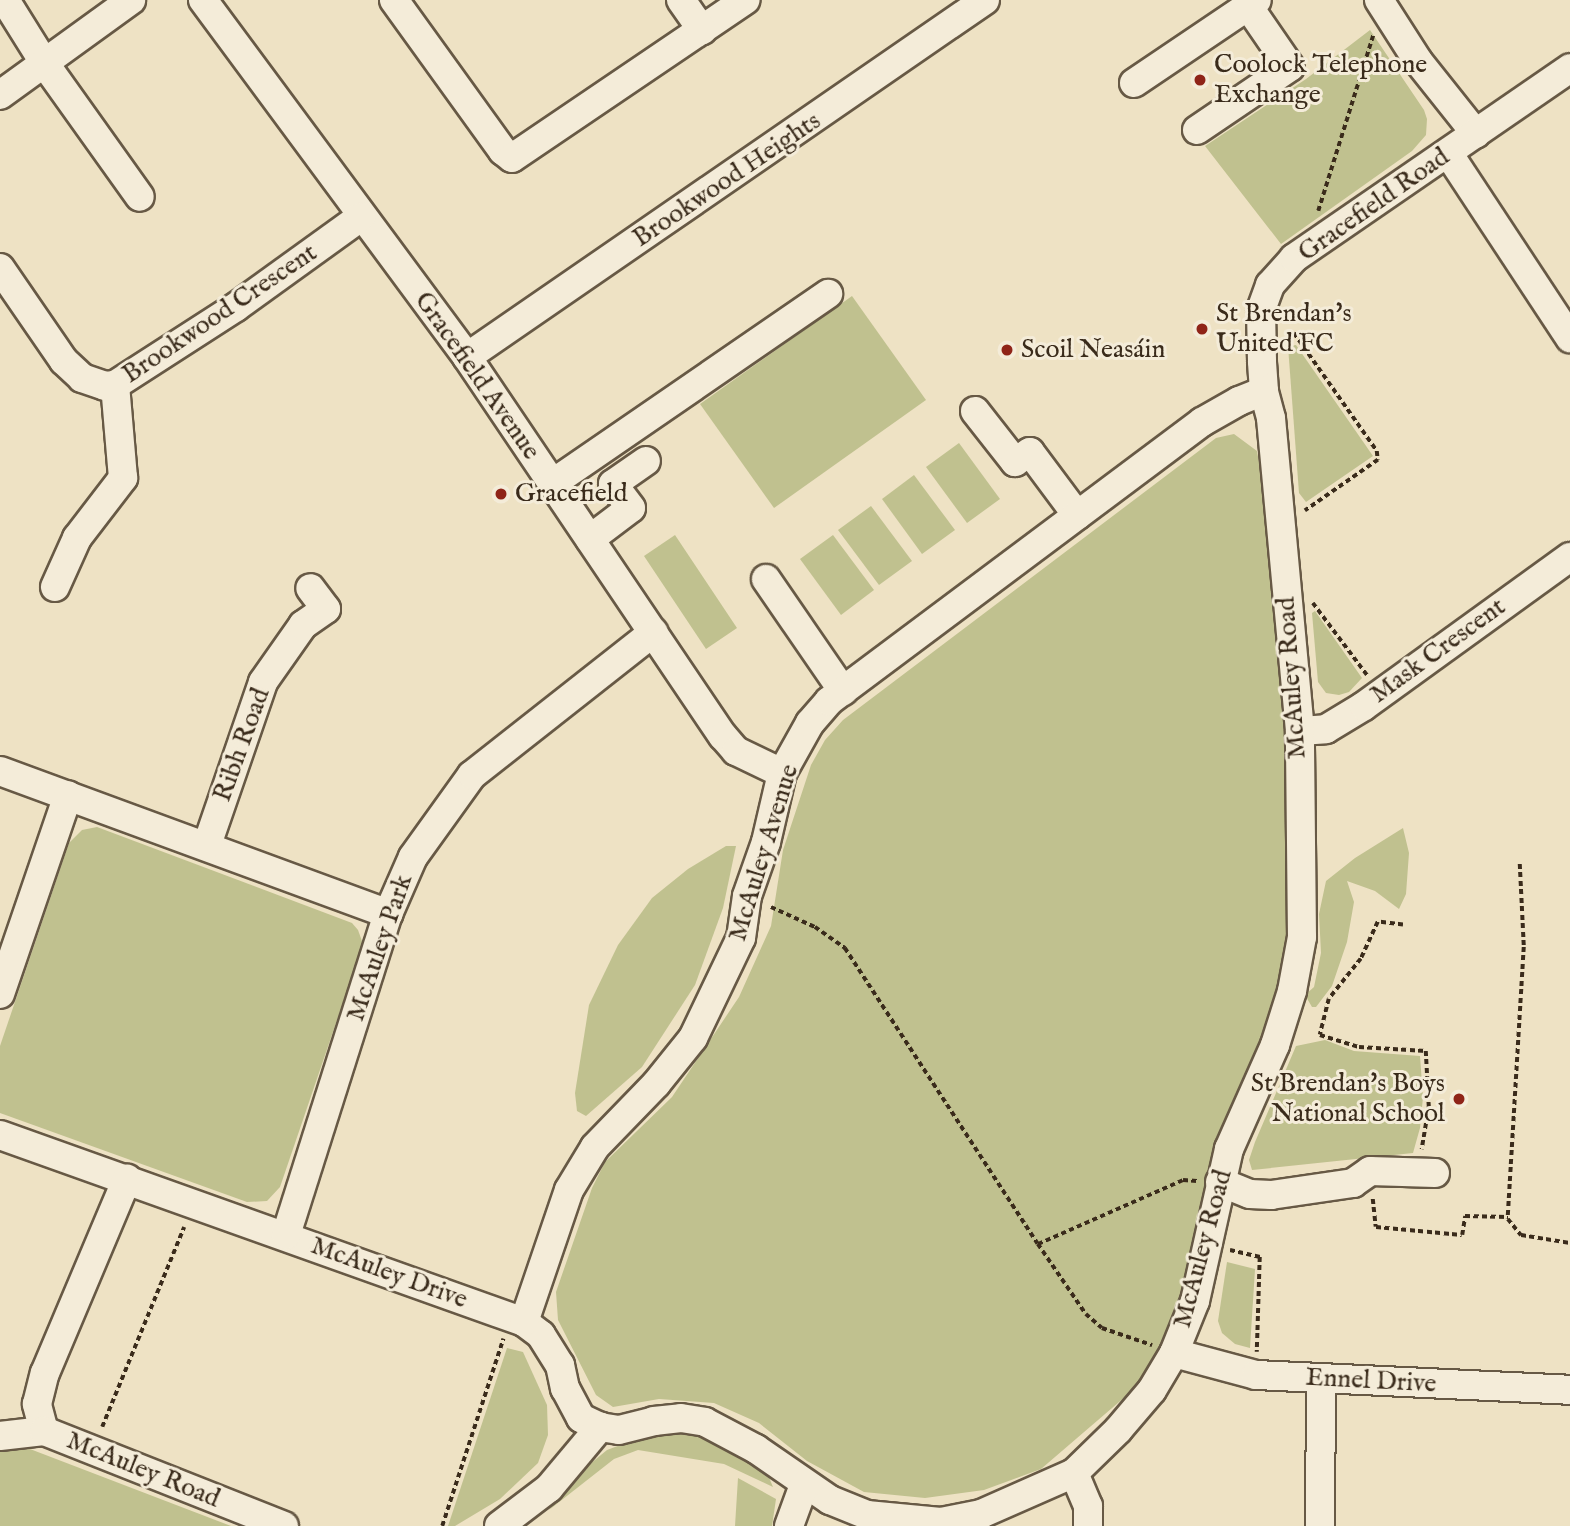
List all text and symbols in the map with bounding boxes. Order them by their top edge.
place label: Coolock Telephone Exchange [1214,49,1427,110]
marker: Coolock Telephone Exchange [1192,72,1208,88]
street label: Brookwood Heights [627,106,827,254]
street label: Gracefield Road [1293,141,1455,269]
street label: Brookwood Crescent [117,237,323,391]
street label: Gracefield Avenue [408,286,546,466]
place label: St Brendan's United FC [1216,298,1352,360]
marker: St Brendan's United FC [1194,321,1210,337]
place label: Scoil Neasáin [1021,334,1165,366]
marker: Scoil Neasáin [999,342,1015,358]
place label: Gracefield [515,478,628,510]
marker: Gracefield [493,486,509,502]
street label: Mask Crescent [1364,592,1512,710]
street label: McAuley Road [1271,596,1313,760]
street label: Ribh Road [207,684,277,806]
street label: McAuley Avenue [722,761,806,945]
street label: McAuley Park [340,870,420,1026]
place label: St Brendan's Boys National School [1251,1068,1445,1130]
marker: St Brendan's Boys National School [1451,1091,1467,1107]
street label: McAuley Road [1167,1166,1239,1332]
street label: McAuley Drive [306,1230,472,1316]
street label: Ennel Drive [1305,1362,1437,1400]
street label: McAuley Road [62,1425,224,1515]

